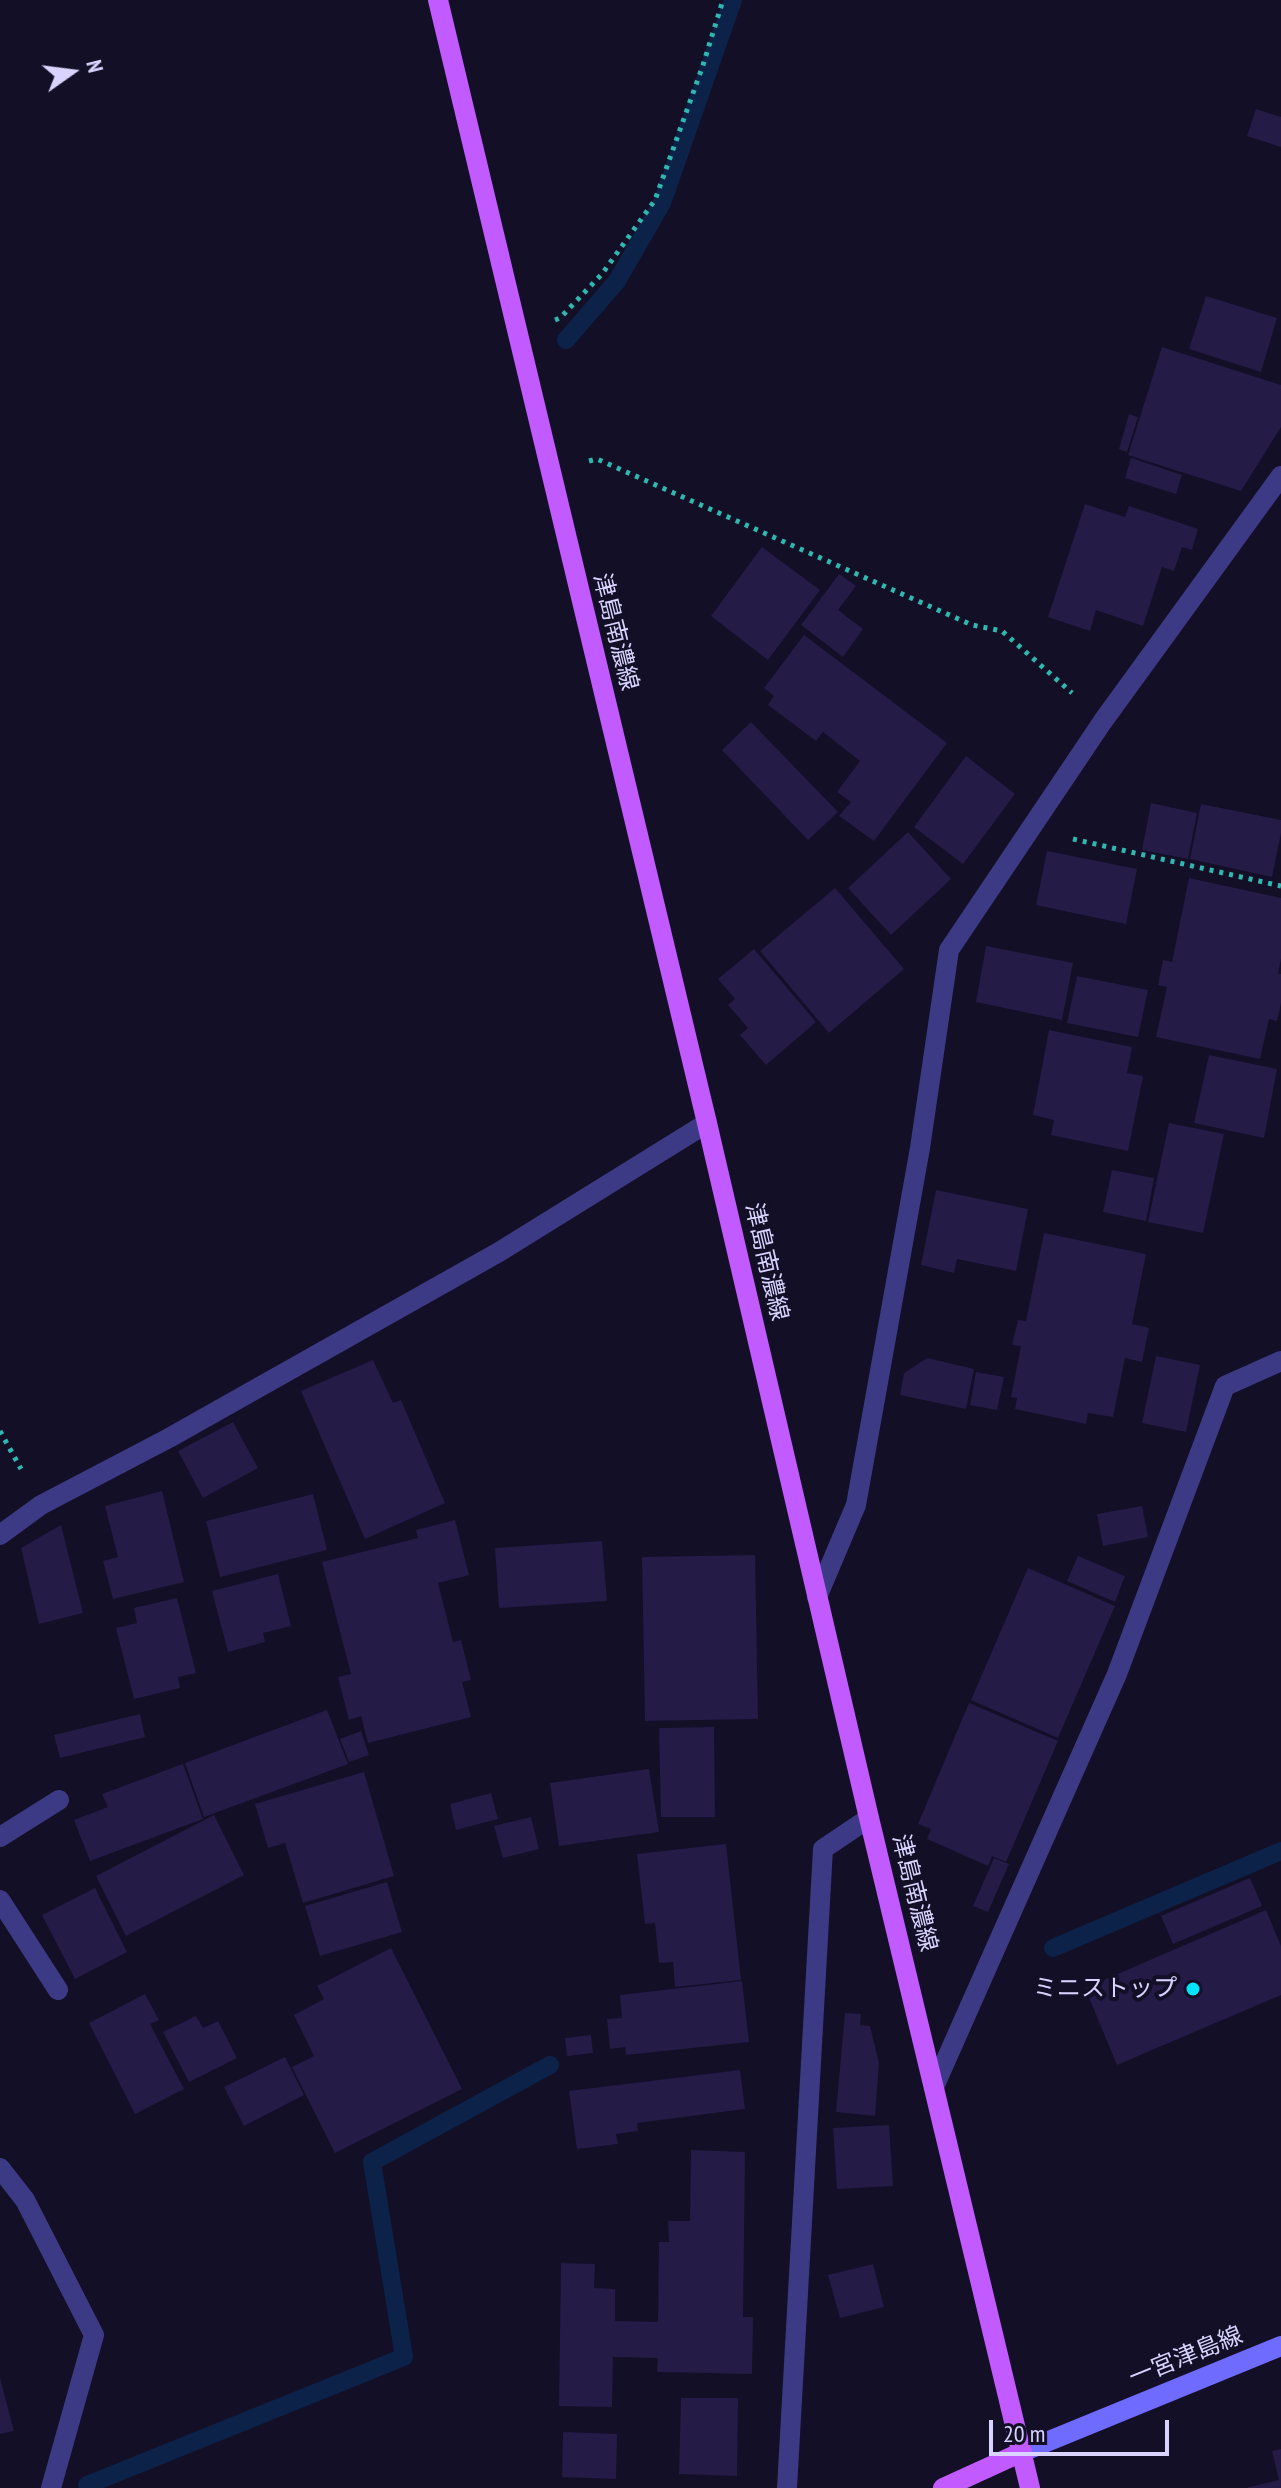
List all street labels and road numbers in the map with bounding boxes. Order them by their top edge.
street label: 津島南濃線 [587,570,643,694]
street label: 津島南濃線 [738,1200,794,1324]
street label: 津島南濃線 [886,1831,942,1955]
street label: 一宮津島線 [1125,2321,1247,2393]

